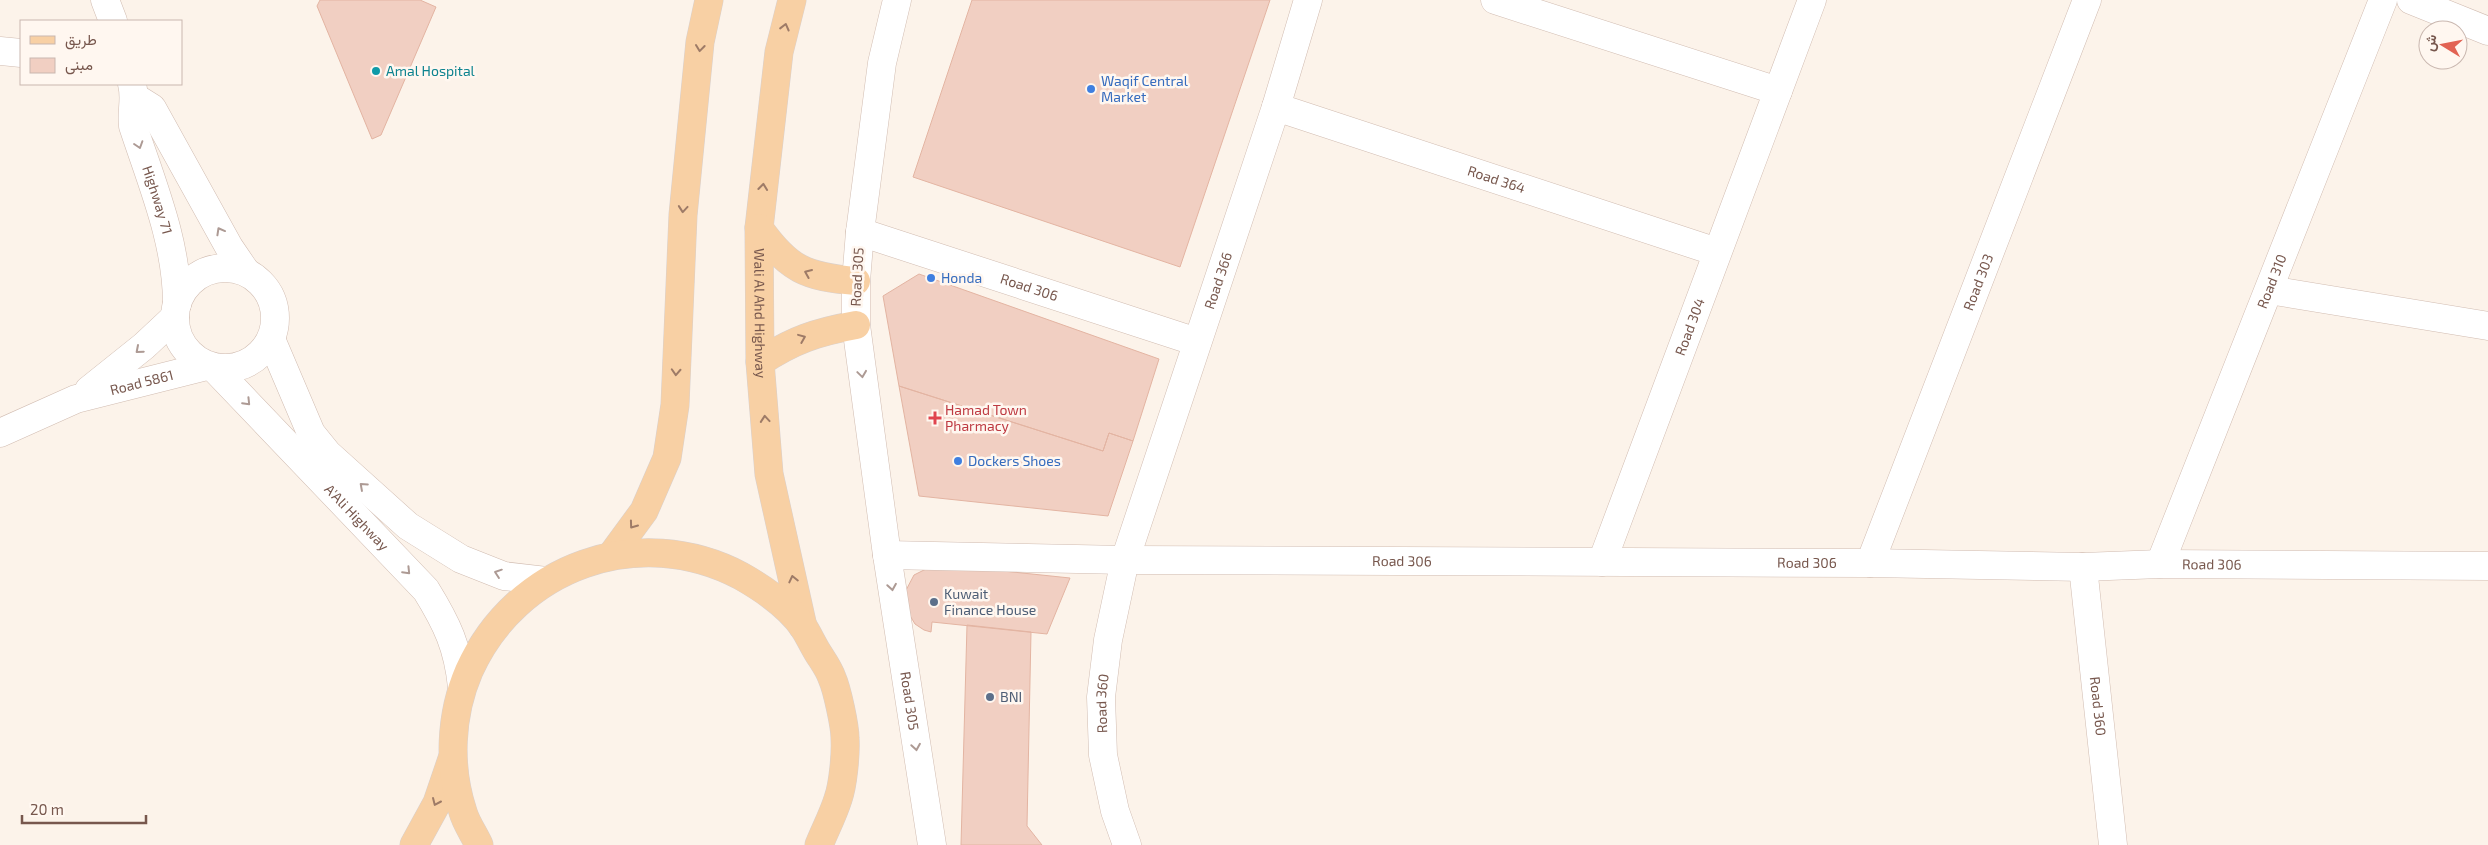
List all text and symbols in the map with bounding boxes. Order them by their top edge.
legend [20,20,182,85]
north arrow [2418,20,2468,70]
one-way arrow [779,22,790,31]
text: طريق [65,30,97,50]
text: ش [2420,33,2441,53]
one-way arrow [695,44,706,52]
text: مبنى [65,55,93,75]
place label: Amal Hospital [386,62,476,79]
marker: Amal Hospital [370,65,382,77]
place label: Waqif Central Market [1101,72,1189,105]
marker: Waqif Central Market [1085,83,1097,95]
one-way arrow [134,140,144,149]
street label: Road 364 [1465,162,1528,196]
street label: Highway 71 [139,163,176,236]
one-way arrow [757,183,768,191]
one-way arrow [678,206,689,214]
one-way arrow [217,227,227,236]
street label: Road 305 [846,247,867,307]
street label: Wali Al Ahd Highway [751,248,770,379]
street label: Road 366 [1200,250,1235,311]
street label: Road 303 [1959,251,1996,313]
street label: Road 310 [2253,251,2290,311]
one-way arrow [804,268,813,279]
place label: Honda [941,269,982,286]
street label: Road 306 [998,269,1060,304]
marker: Honda [925,272,937,284]
street label: Road 304 [1671,296,1708,358]
one-way arrow [798,334,806,344]
one-way arrow [136,345,145,353]
street label: Road 5861 [108,366,175,398]
one-way arrow [671,368,681,376]
one-way arrow [856,370,867,378]
one-way arrow [241,397,250,406]
place label: Hamad Town Pharmacy [945,401,1027,434]
marker: Hamad Town Pharmacy [929,412,941,424]
one-way arrow [760,415,771,423]
place label: Dockers Shoes [968,452,1061,469]
marker: Dockers Shoes [952,455,964,467]
street label: A'Ali Highway [321,480,393,554]
one-way arrow [360,483,369,492]
one-way arrow [630,519,639,529]
street label: Road 306 [1372,552,1432,569]
street label: Road 306 [1777,554,1837,571]
street label: Road 306 [2182,555,2242,572]
one-way arrow [402,565,411,574]
one-way arrow [495,569,503,579]
one-way arrow [788,575,798,584]
one-way arrow [886,583,897,591]
place label: Kuwait Finance House [944,585,1036,618]
marker: Kuwait Finance House [928,596,940,608]
street label: Road 305 [897,670,923,731]
street label: Road 360 [1092,673,1112,733]
street label: Road 360 [2087,676,2110,737]
place label: BNI [1000,688,1022,705]
marker: BNI [984,691,996,703]
one-way arrow [910,744,921,752]
scale bar [22,792,146,824]
one-way arrow [432,797,442,806]
text: 20 m [30,800,64,818]

